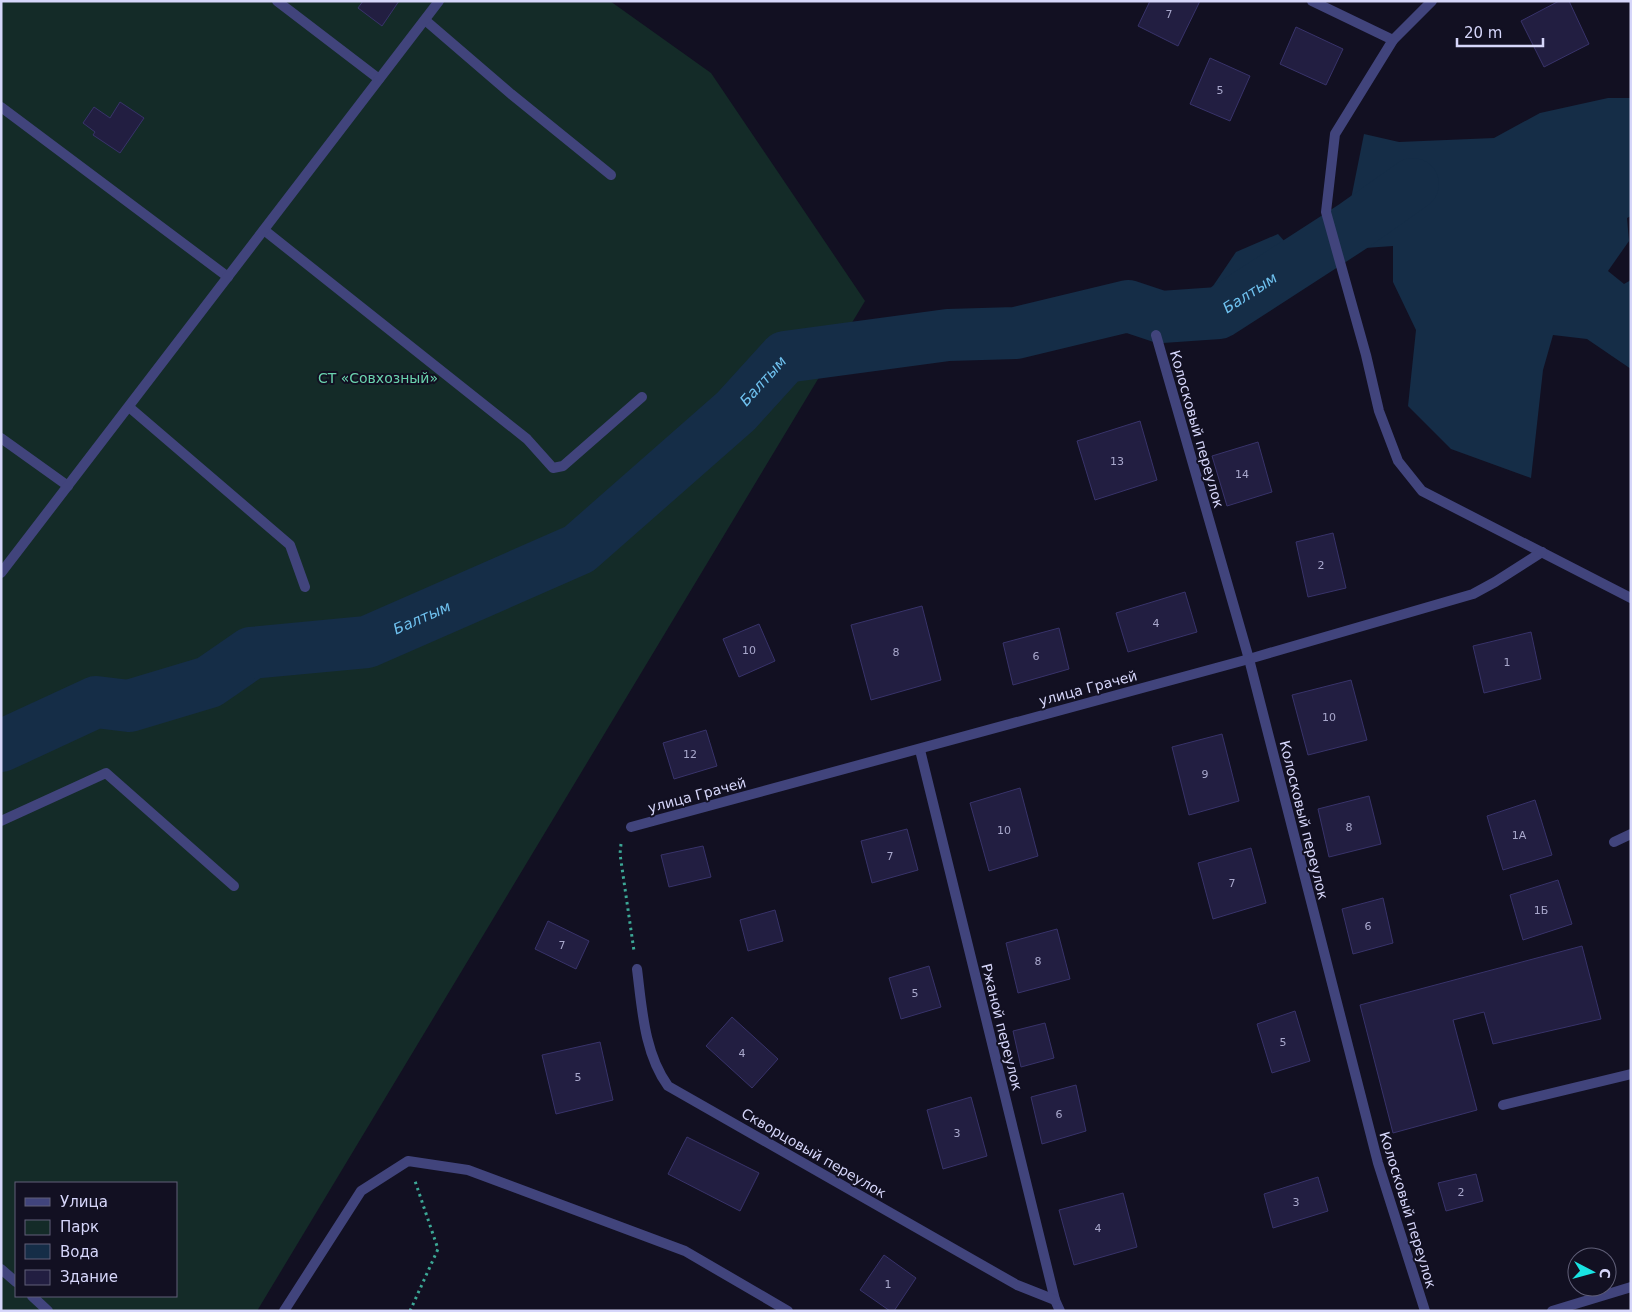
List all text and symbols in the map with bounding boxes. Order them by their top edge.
house number: 7 [1166,8,1173,21]
scale bar [1457,15,1543,47]
text: 20 m [1464,24,1502,42]
house number: 5 [1217,84,1224,97]
water label: Балтым [1219,269,1280,317]
street label: Колосковый переулок [1167,348,1227,510]
water label: Балтым [736,352,790,410]
park label: СТ «Совхозный» [318,370,438,386]
house number: 13 [1110,455,1124,468]
house number: 14 [1235,468,1249,481]
house number: 2 [1318,559,1325,572]
water label: Балтым [390,597,453,638]
house number: 4 [1153,617,1160,630]
house number: 10 [742,644,756,657]
house number: 8 [893,646,900,659]
house number: 6 [1033,650,1040,663]
house number: 1 [1504,656,1511,669]
street label: улица Грачей [1037,667,1139,709]
house number: 10 [1322,711,1336,724]
street label: Колосковый переулок [1277,739,1331,901]
house number: 12 [683,748,697,761]
house number: 9 [1202,768,1209,781]
street label: улица Грачей [646,774,748,816]
house number: 8 [1346,821,1353,834]
house number: 10 [997,824,1011,837]
house number: 1А [1512,829,1527,842]
house number: 7 [887,850,894,863]
house number: 7 [1229,877,1236,890]
house number: 1Б [1534,904,1548,917]
house number: 6 [1365,920,1372,933]
house number: 7 [559,939,566,952]
house number: 8 [1035,955,1042,968]
street label: Ржаной переулок [978,962,1026,1092]
house number: 5 [912,987,919,1000]
house number: 5 [1280,1036,1287,1049]
house number: 4 [739,1047,746,1060]
house number: 5 [575,1071,582,1084]
street label: Скворцовый переулок [739,1105,889,1201]
house number: 6 [1056,1108,1063,1121]
house number: 3 [954,1127,961,1140]
street label: Колосковый переулок [1377,1130,1439,1290]
legend [15,1182,178,1297]
house number: 2 [1458,1186,1465,1199]
text: Улица [60,1193,108,1211]
house number: 3 [1293,1196,1300,1209]
text: Парк [60,1218,99,1236]
house number: 4 [1095,1222,1102,1235]
text: Вода [60,1243,99,1261]
north arrow [1567,1247,1617,1297]
text: С [1596,1267,1613,1279]
text: Здание [60,1268,118,1286]
house number: 1 [885,1278,892,1291]

